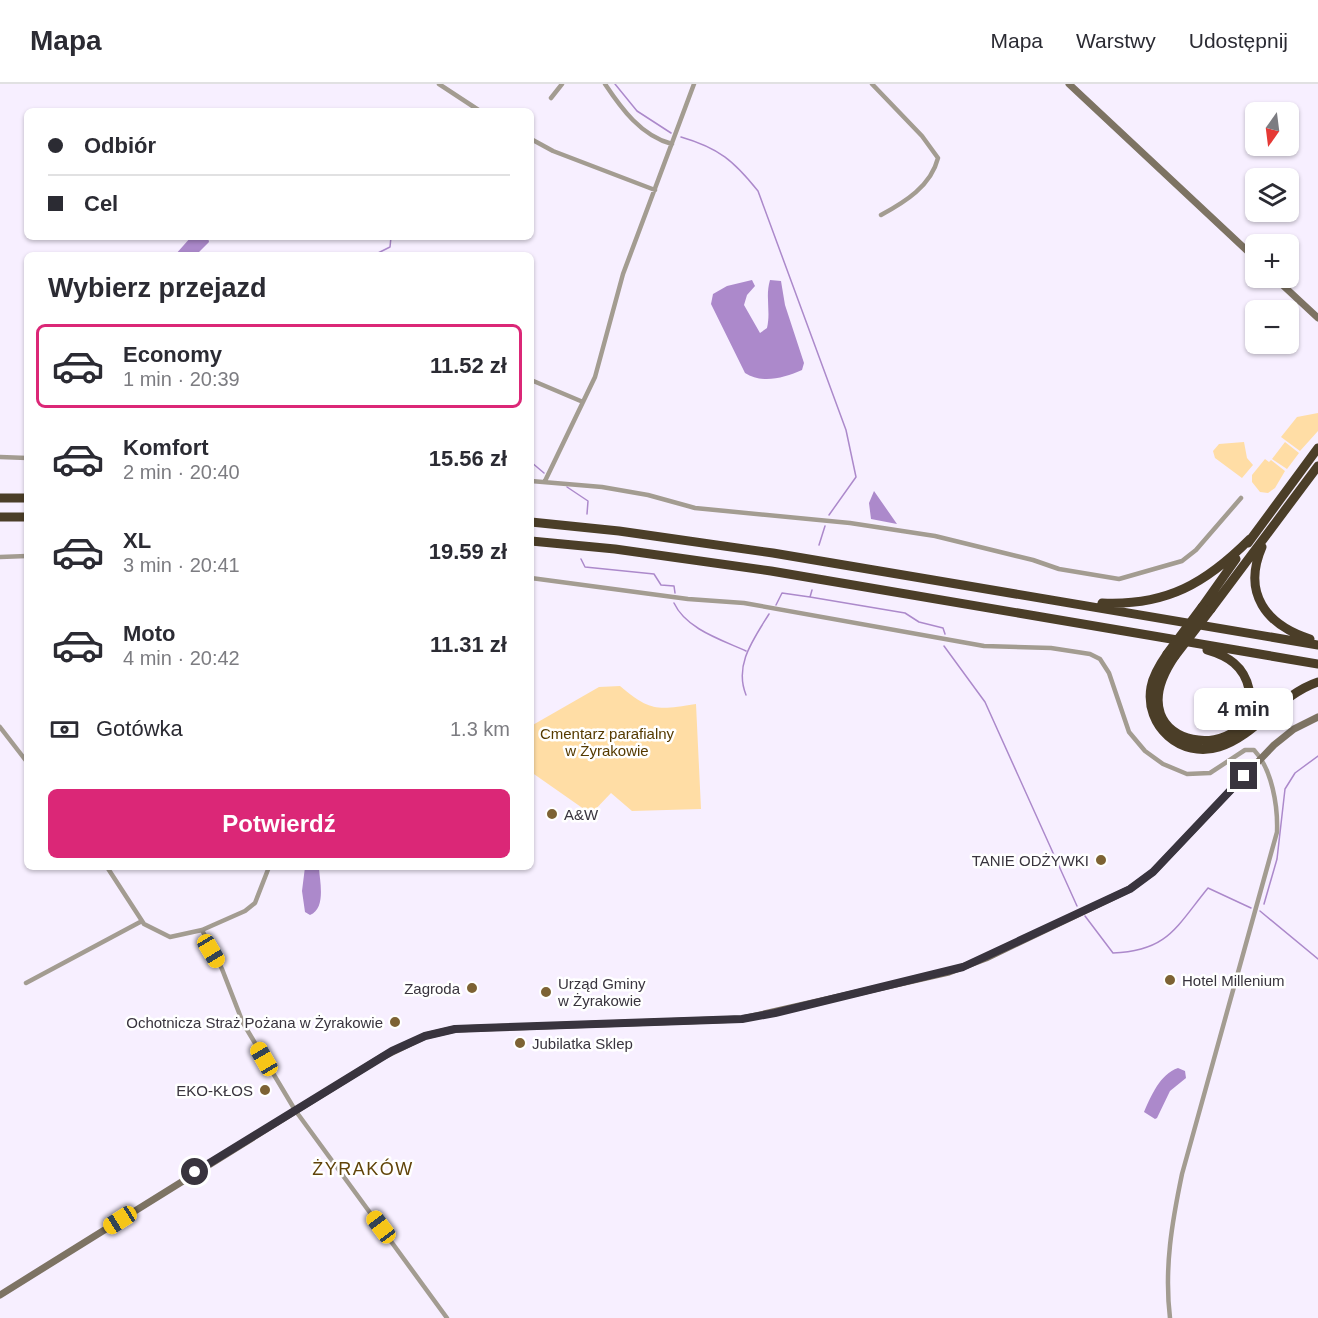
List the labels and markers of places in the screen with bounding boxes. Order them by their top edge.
place label: A&W [564,806,599,823]
marker: A&W [545,807,559,821]
place label: TANIE ODŻYWKI [972,852,1089,869]
marker: TANIE ODŻYWKI [1094,853,1108,867]
place label: Hotel Millenium [1182,972,1285,989]
marker: Hotel Millenium [1163,973,1177,987]
place label: Urząd Gminy w Żyrakowie [557,975,646,1009]
place label: Zagroda [404,980,461,997]
marker: Zagroda [465,981,479,995]
marker: Urząd Gminy w Żyrakowie [539,985,553,999]
place label: Ochotnicza Straż Pożana w Żyrakowie [126,1014,383,1031]
marker: Ochotnicza Straż Pożana w Żyrakowie [388,1015,402,1029]
place label: Jubilatka Sklep [532,1035,633,1052]
marker: Jubilatka Sklep [513,1036,527,1050]
place label: EKO-KŁOS [176,1082,253,1099]
marker: EKO-KŁOS [258,1083,272,1097]

